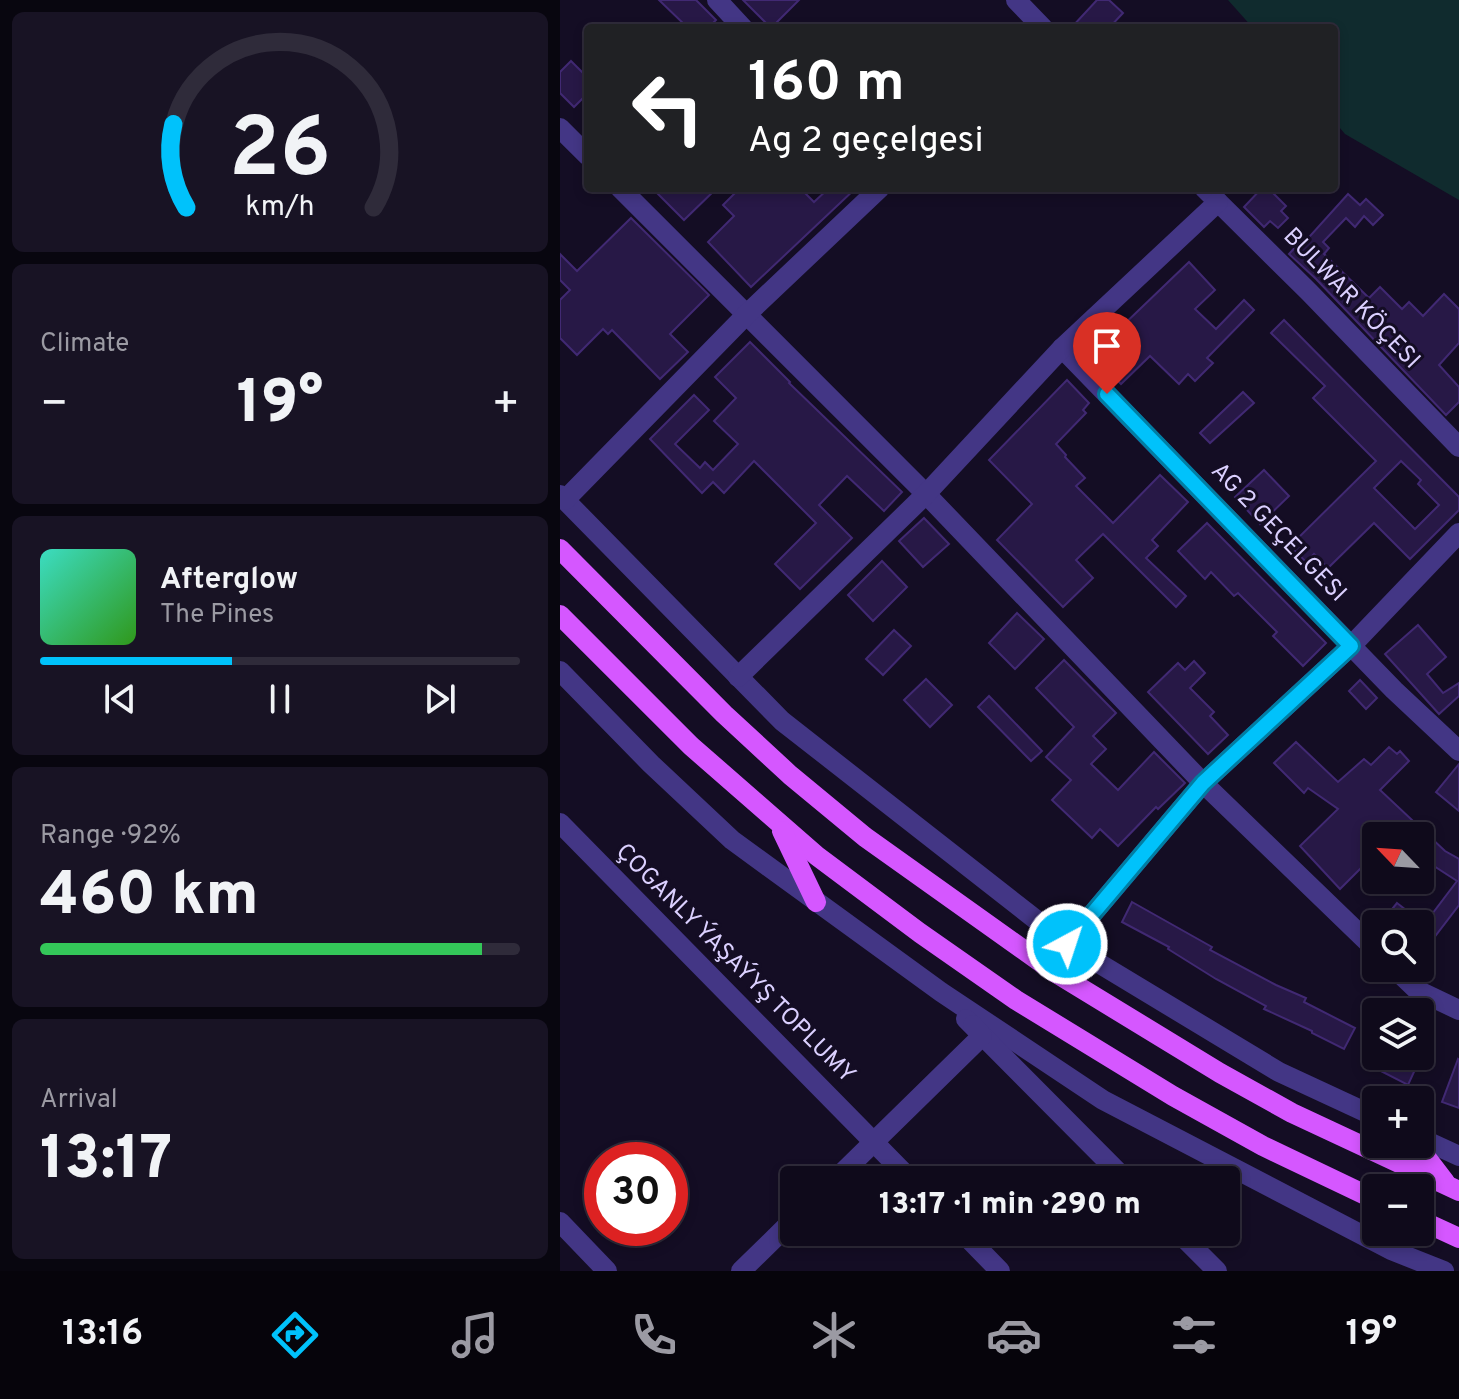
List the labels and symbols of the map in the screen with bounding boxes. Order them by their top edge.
street label: BULWAR KÖÇESI [1276,221,1427,376]
pin [1073,312,1141,394]
street label: AG 2 GEÇELGESI [1204,457,1352,609]
north arrow [1362,822,1434,894]
street label: ÇOGANLY ÝAŞAÝYŞ TOPLUMY [609,836,863,1090]
position arrow [1025,902,1109,986]
speed limit sign: 30 [584,1142,688,1246]

